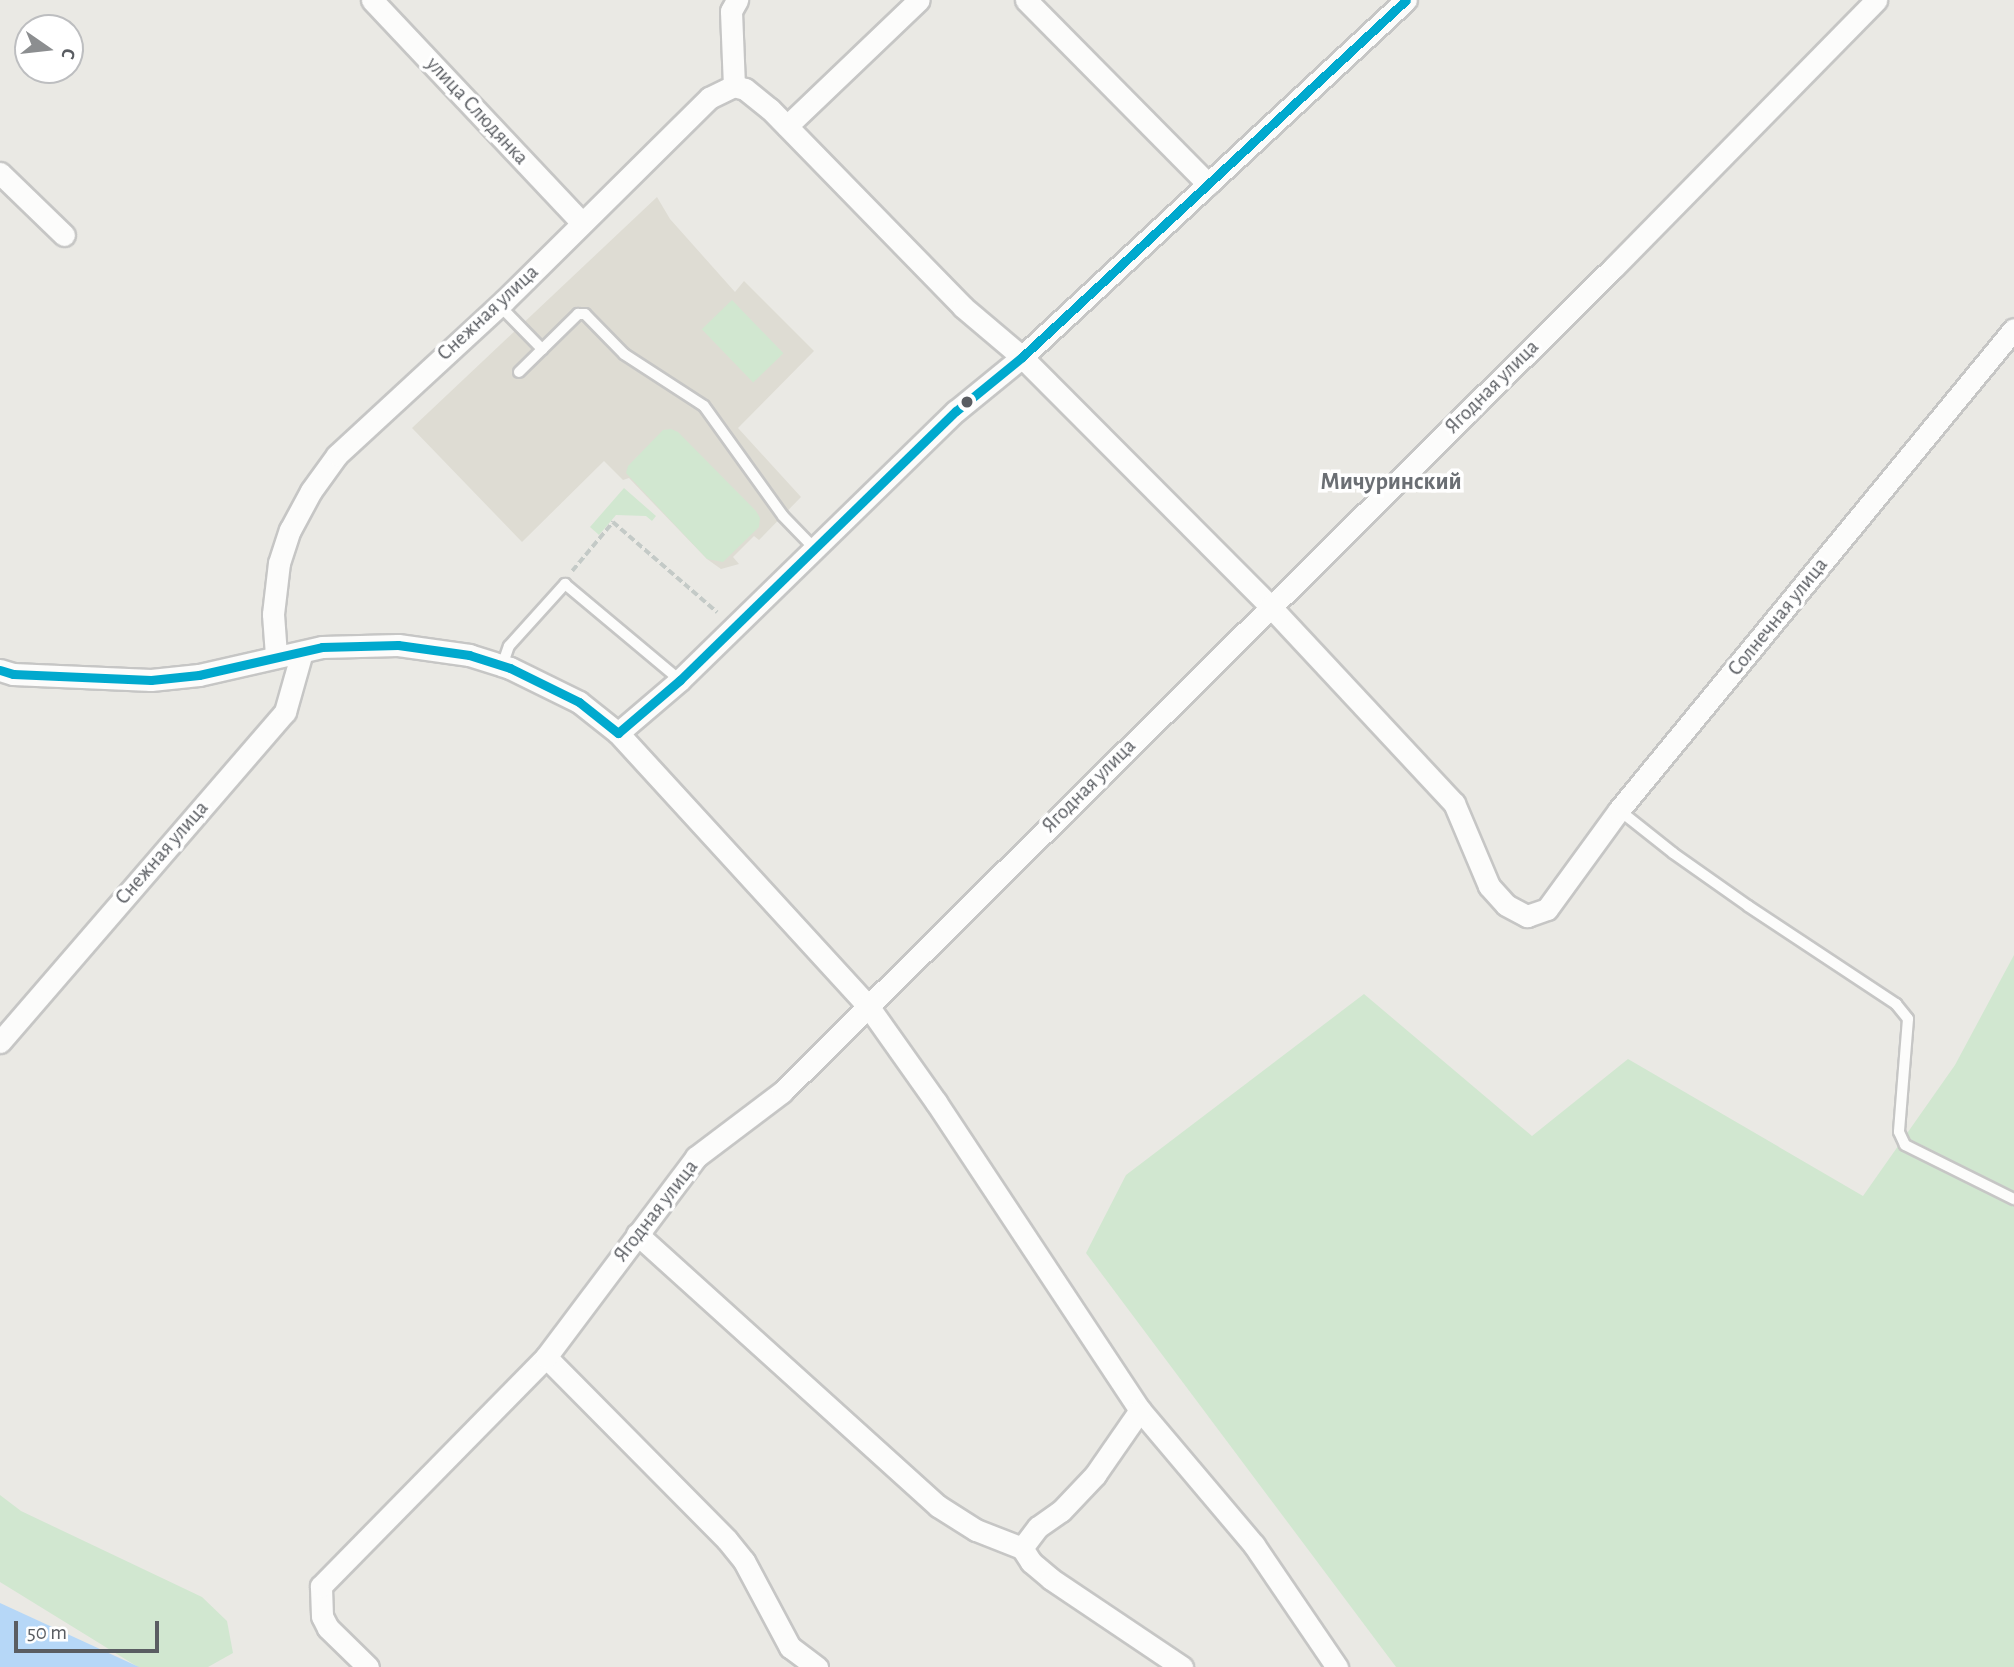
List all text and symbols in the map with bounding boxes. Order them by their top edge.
north arrow [14,14,84,84]
text: С [57,46,78,61]
street label: улица Слюдянка [421,52,533,170]
street label: Снежная улица [432,260,544,366]
street label: Ягодная улица [1440,335,1544,439]
unlabelled marker [960,395,974,409]
district label: Мичуринский [1320,469,1462,497]
street label: Солнечная улица [1723,553,1833,681]
street label: Ягодная улица [1037,734,1141,838]
street label: Снежная улица [110,796,214,910]
street label: Ягодная улица [608,1155,704,1267]
scale bar [18,1608,163,1652]
text: 50 m [27,1622,67,1643]

